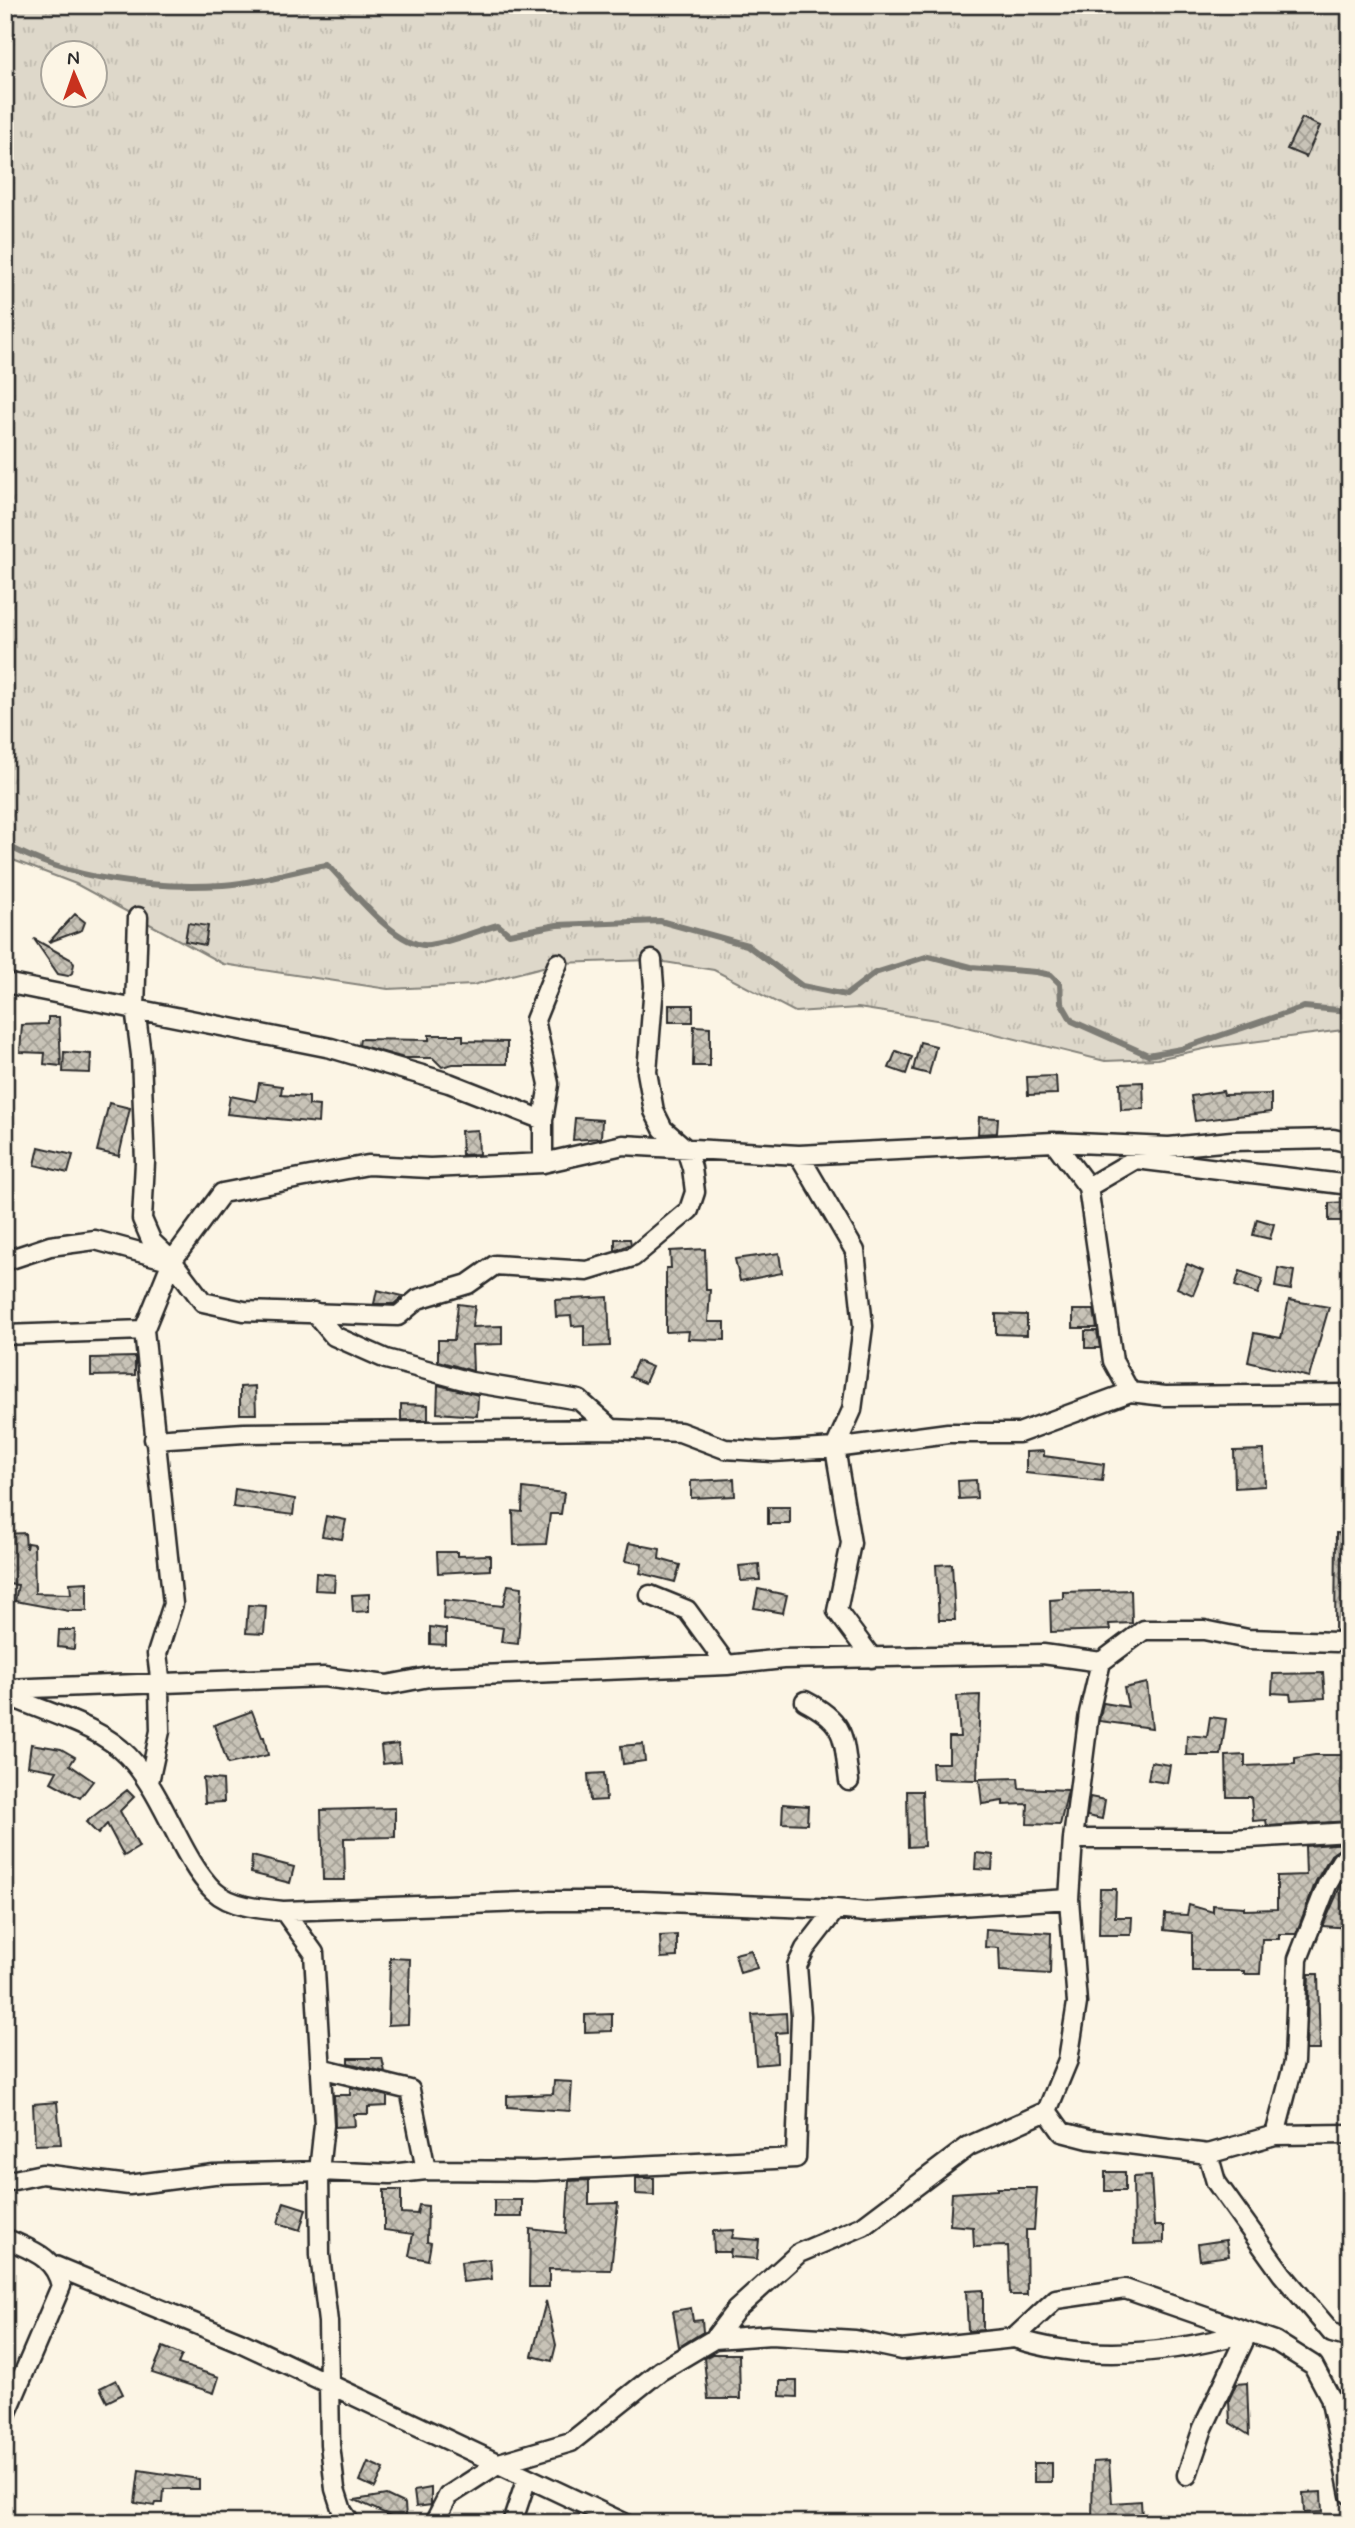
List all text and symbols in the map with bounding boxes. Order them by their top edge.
north arrow [38,38,108,108]
text: N [67,46,80,71]

